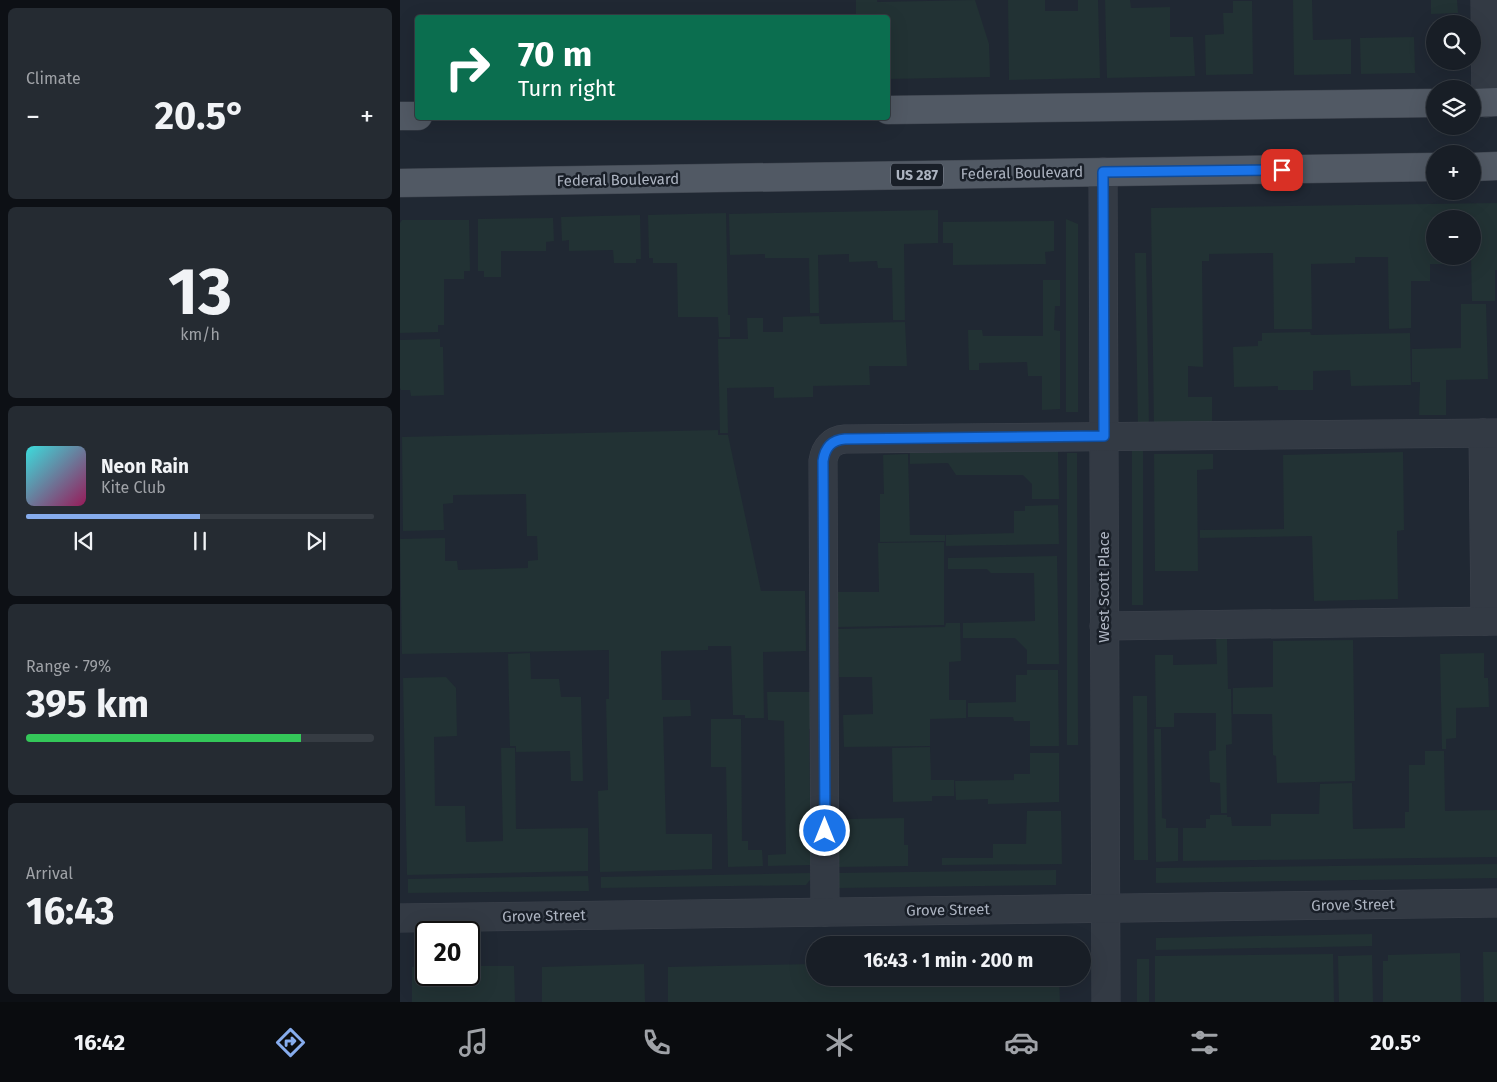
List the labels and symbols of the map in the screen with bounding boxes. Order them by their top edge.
pin [1261,149,1303,191]
street label: Federal Boulevard [961,163,1083,183]
road number: US 287 [891,164,943,186]
street label: Federal Boulevard [557,170,679,190]
street label: West Scott Place [1095,531,1113,643]
position arrow [798,804,850,856]
street label: Grove Street [1311,895,1396,915]
street label: Grove Street [906,900,991,920]
street label: Grove Street [502,906,587,926]
speed limit sign: 20 [415,921,480,986]

